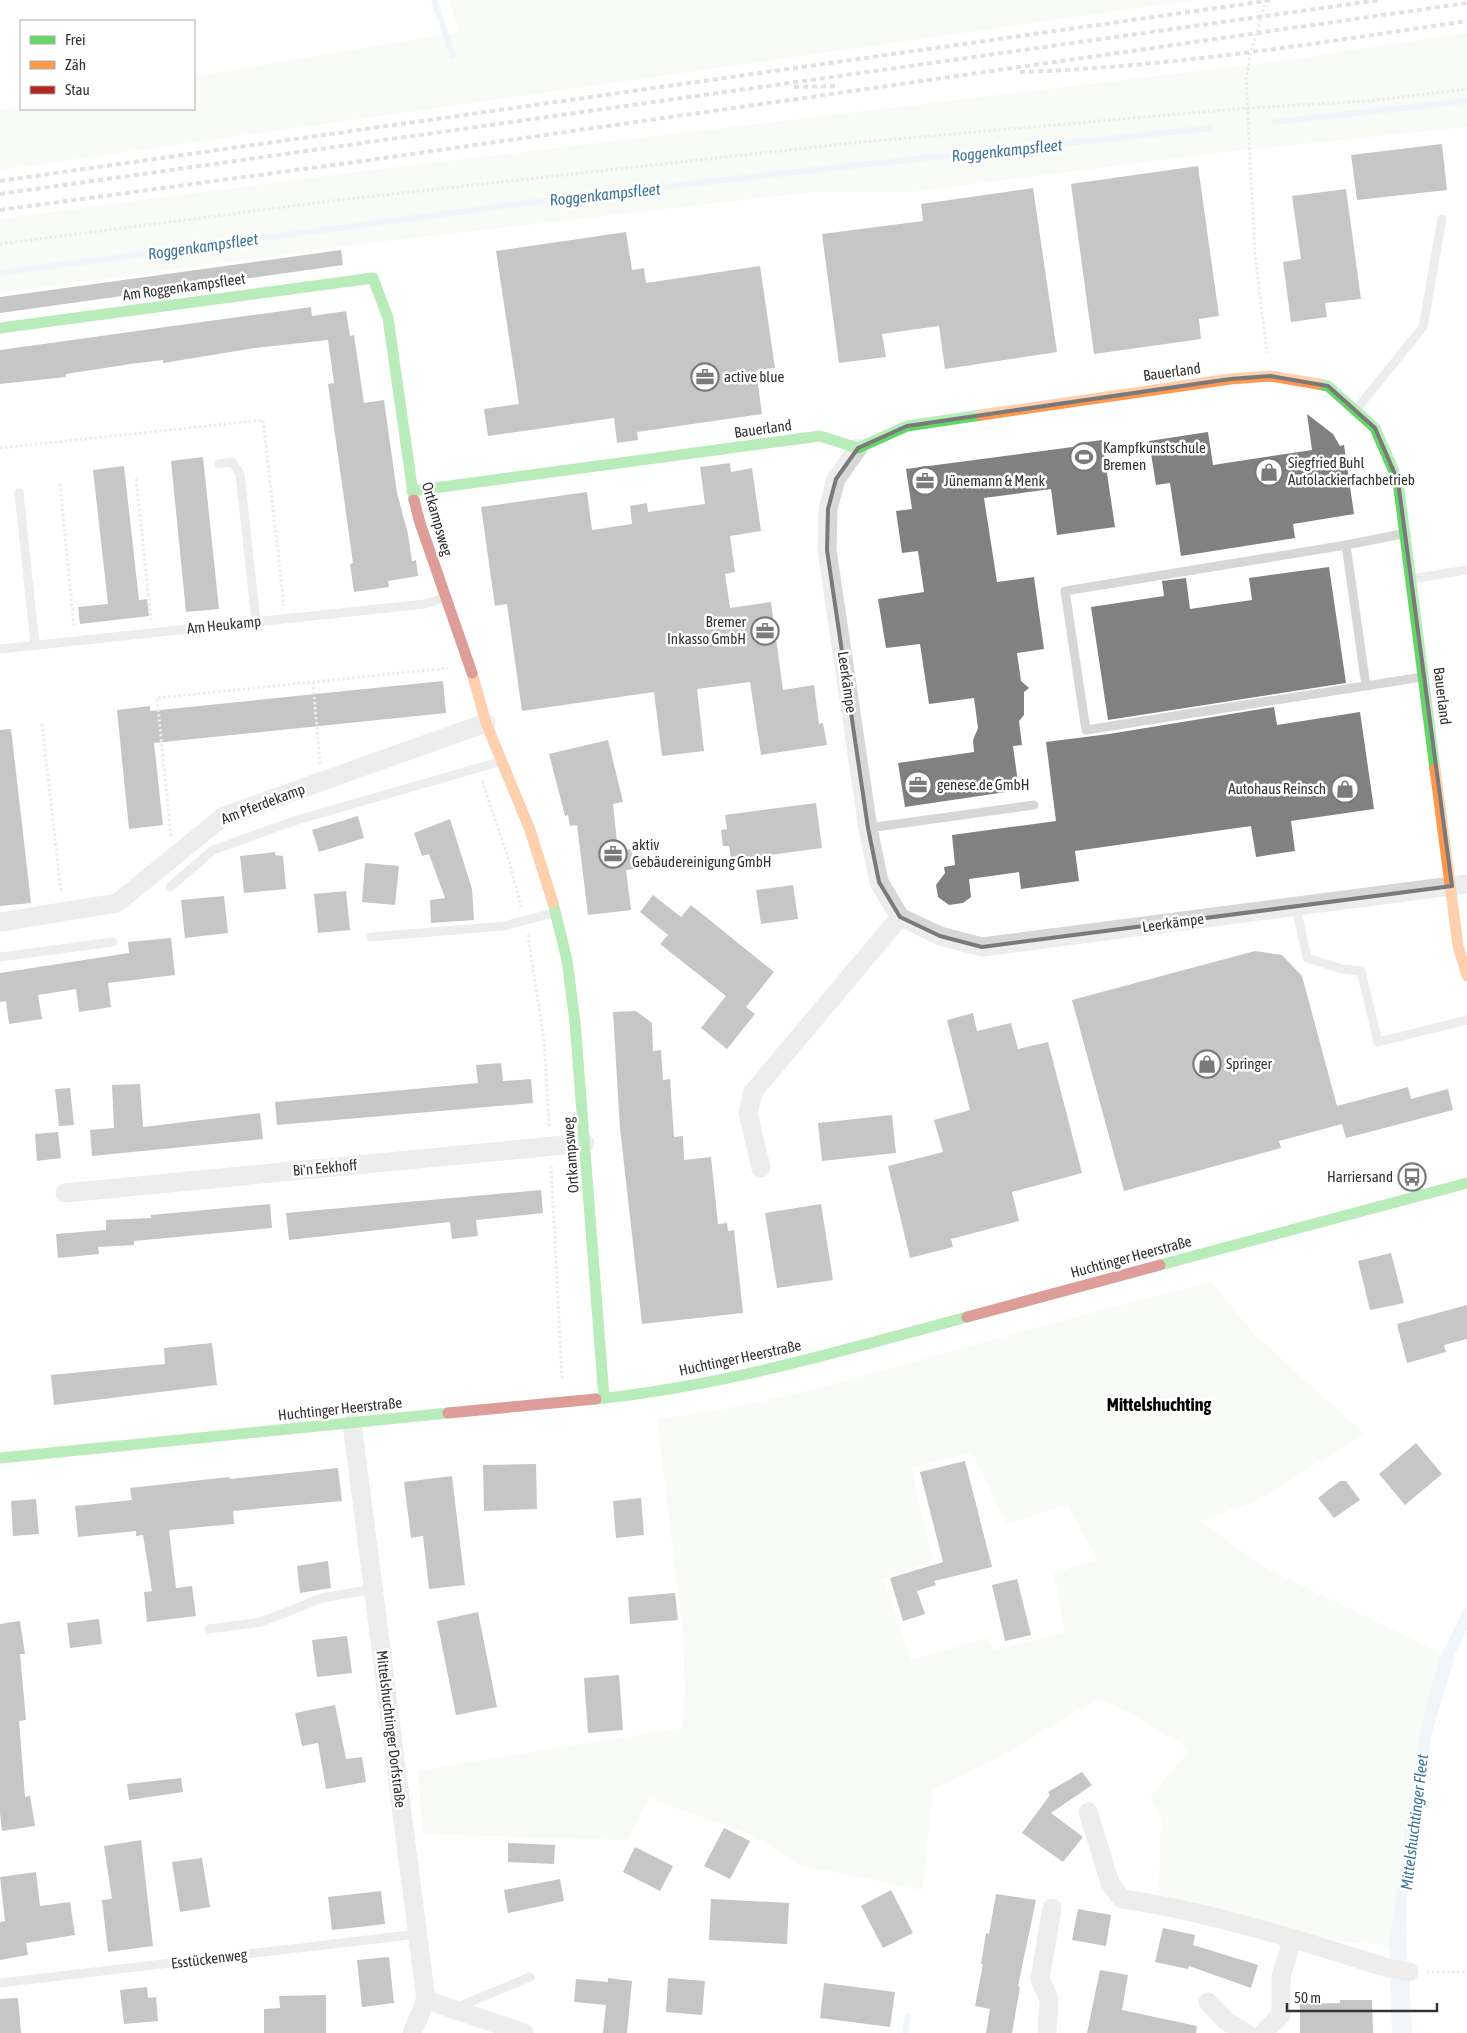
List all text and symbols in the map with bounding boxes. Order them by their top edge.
legend [20,20,195,110]
text: Frei [65,31,85,48]
text: Zäh [65,56,86,73]
text: Stau [65,81,90,98]
water label: Roggenkampsfleet [951,135,1064,166]
water label: Roggenkampsfleet [549,179,662,210]
water label: Roggenkampsfleet [147,229,260,264]
street label: Am Roggenkampsfleet [121,269,246,304]
street label: Bauerland [1142,359,1202,384]
office icon: active blue [690,362,720,392]
place label: active blue [724,368,785,385]
street label: Bauerland [733,416,793,441]
place label: Kampfkunstschule Bremen [1103,439,1206,473]
sports icon: Kampfkunstschule Bremen [1069,442,1099,472]
place label: Siegfried Buhl Autolackierfachbetrieb [1288,454,1415,488]
shop icon: Siegfried Buhl Autolackierfachbetrieb [1254,457,1284,487]
office icon: Jünemann & Menk [910,466,940,496]
place label: Jünemann & Menk [944,472,1046,489]
street label: Ortkampsweg [419,480,456,558]
street label: Am Heukamp [186,612,262,637]
place label: Bremer Inkasso GmbH [667,613,747,647]
office icon: Bremer Inkasso GmbH [750,616,780,646]
street label: Leerkämpe [835,650,860,714]
street label: Bauerland [1431,666,1454,726]
office icon: genese.de GmbH [903,770,933,800]
shop icon: Autohaus Reinsch [1330,774,1360,804]
place label: genese.de GmbH [937,776,1029,793]
street label: Am Pferdekamp [219,780,307,827]
place label: Autohaus Reinsch [1228,780,1326,797]
place label: aktiv Gebäudereinigung GmbH [632,836,771,870]
office icon: aktiv Gebäudereinigung GmbH [598,839,628,869]
street label: Leerkämpe [1141,910,1205,935]
shop icon: Springer [1192,1049,1222,1079]
place label: Springer [1226,1055,1273,1072]
street label: Ortkampsweg [559,1116,582,1194]
street label: Bi'n Eekhoff [292,1156,358,1179]
bus stop icon: Harriersand [1397,1162,1427,1192]
place label: Harriersand [1327,1168,1393,1185]
street label: Huchtinger Heerstraße [1069,1232,1193,1281]
street label: Huchtinger Heerstraße [677,1336,803,1379]
street label: Huchtinger Heerstraße [277,1394,403,1423]
district label: Mittelshuchting [1107,1394,1211,1415]
street label: Mittelshuchtinger Dorfstraße [373,1649,410,1809]
water label: Mittelshuchtinger Fleet [1397,1753,1432,1891]
street label: Esstückenweg [170,1945,249,1972]
scale bar [1287,1980,1437,2012]
text: 50 m [1294,1989,1321,2006]

